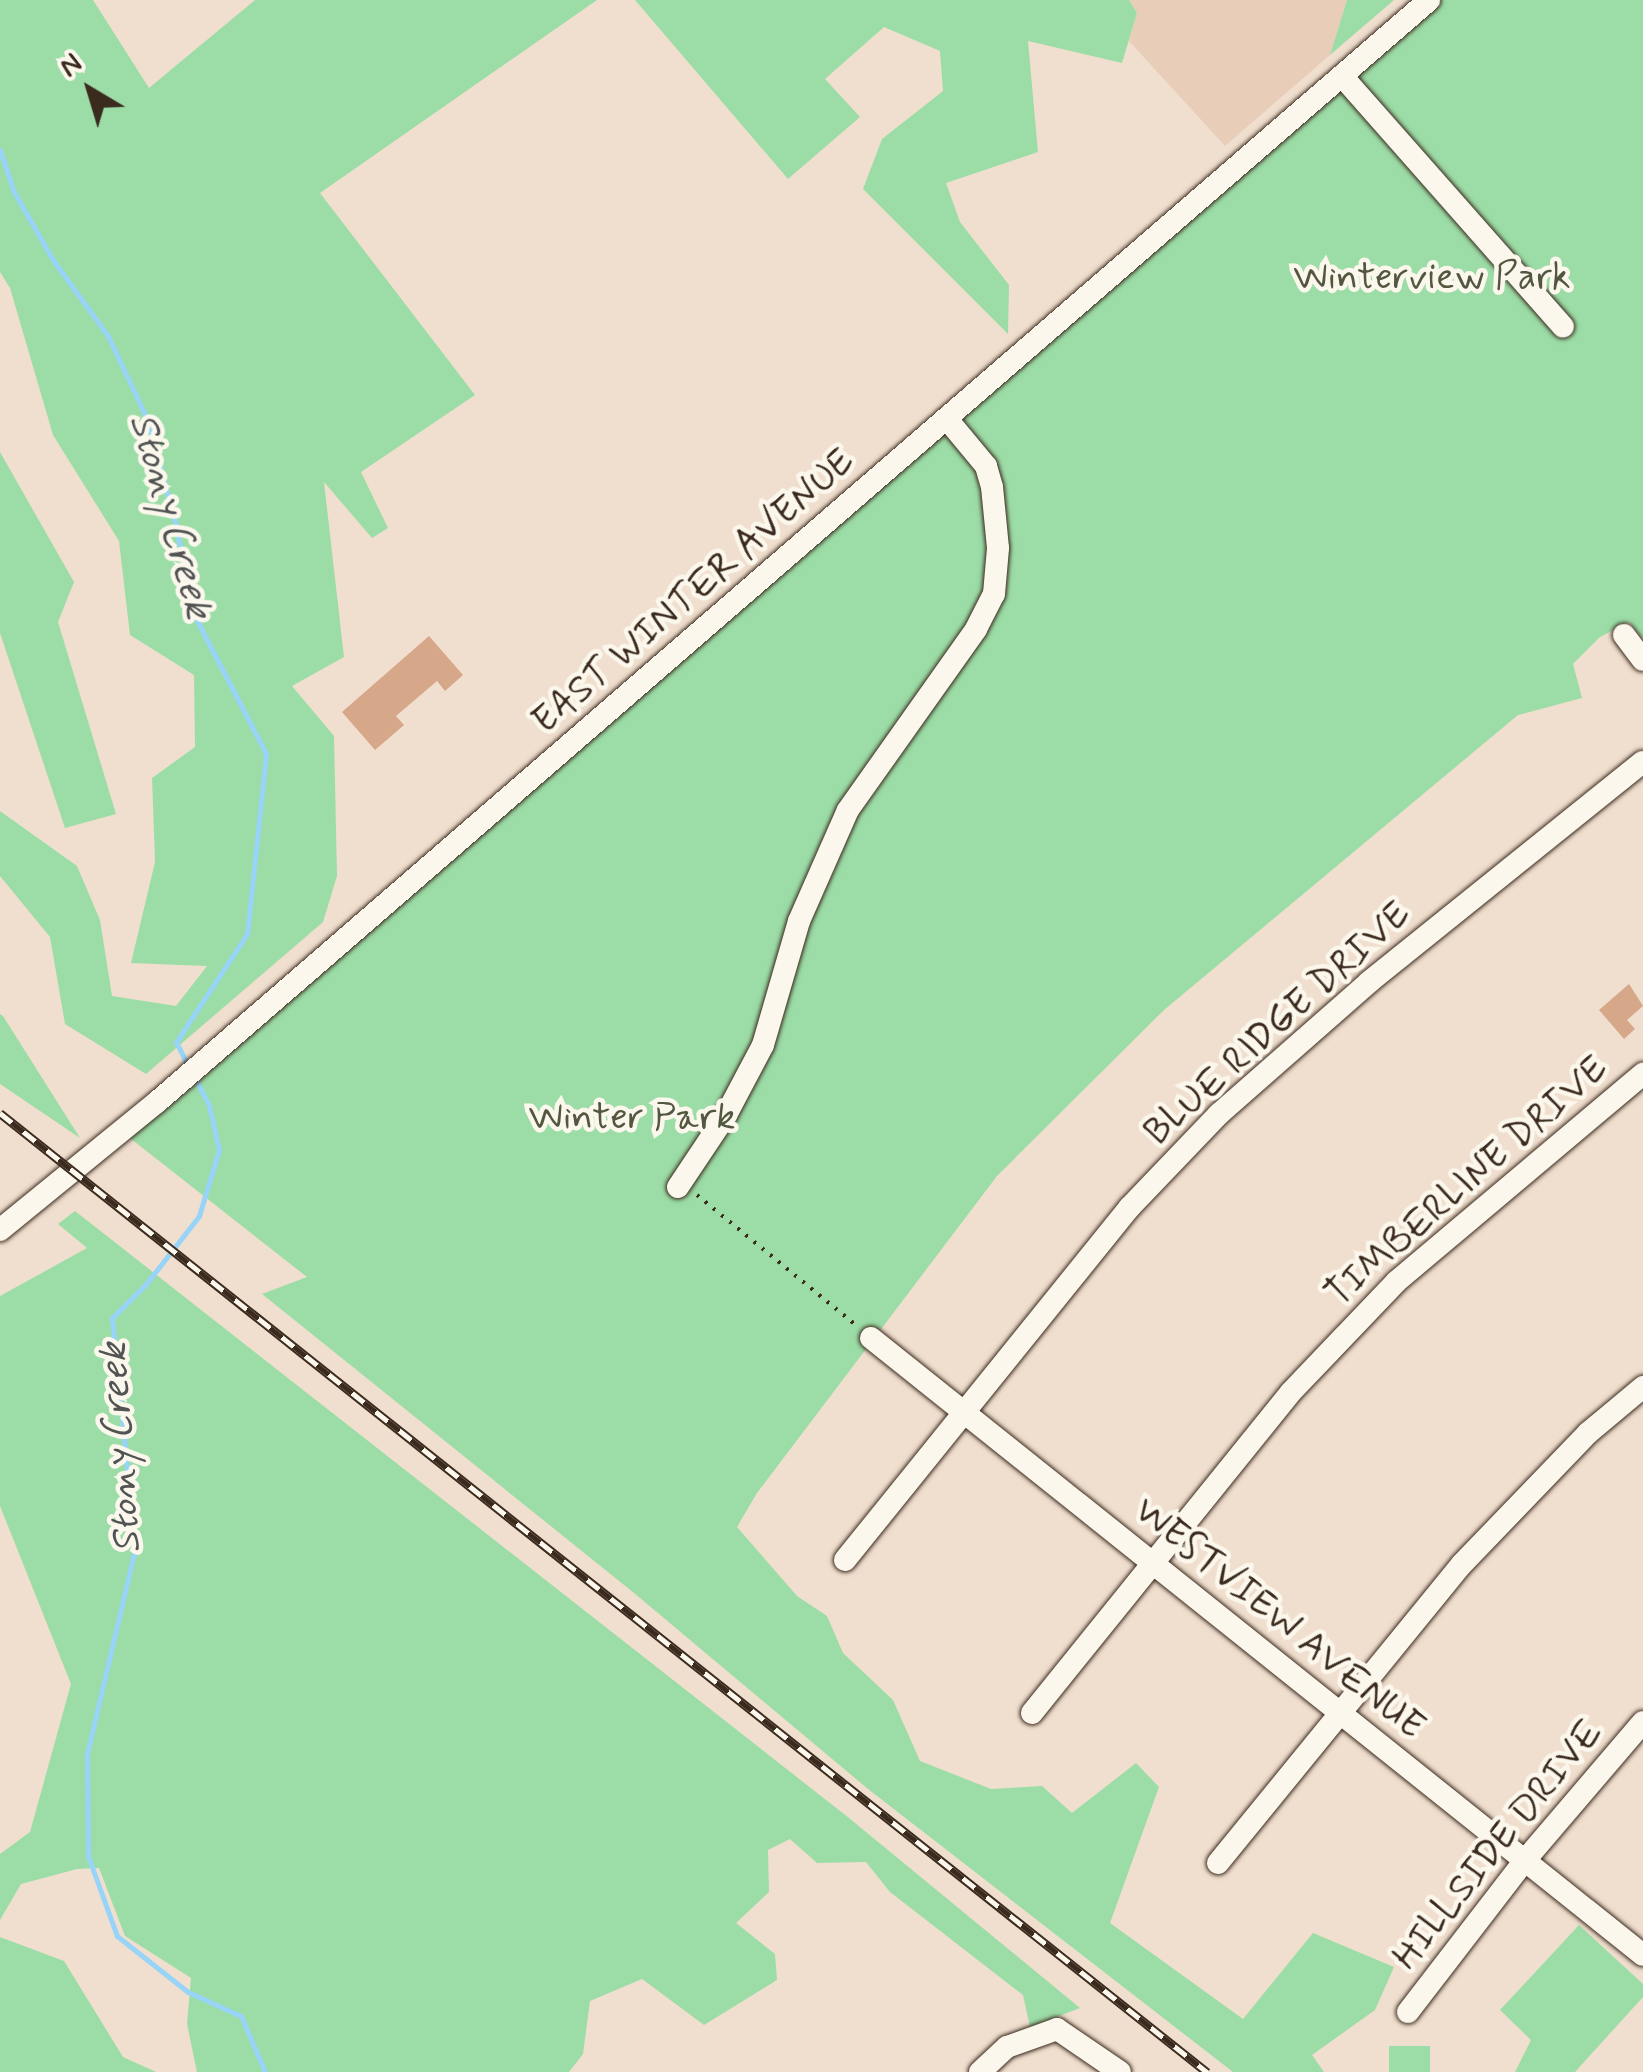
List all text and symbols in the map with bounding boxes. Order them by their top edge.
north arrow [40,40,140,140]
text: N [52,46,90,86]
park label: Winterview Park [1294,255,1570,301]
water label: Stony Creek [117,406,223,626]
street label: EAST WINTER AVENUE [522,438,866,746]
street label: BLUE RIDGE DRIVE [1129,887,1427,1161]
street label: TIMBERLINE DRIVE [1315,1046,1619,1318]
park label: Winter Park [531,1095,733,1141]
water label: Stony Creek [90,1340,152,1556]
street label: WESTVIEW AVENUE [1125,1488,1433,1750]
street label: HILLSIDE DRIVE [1383,1710,1613,1980]

